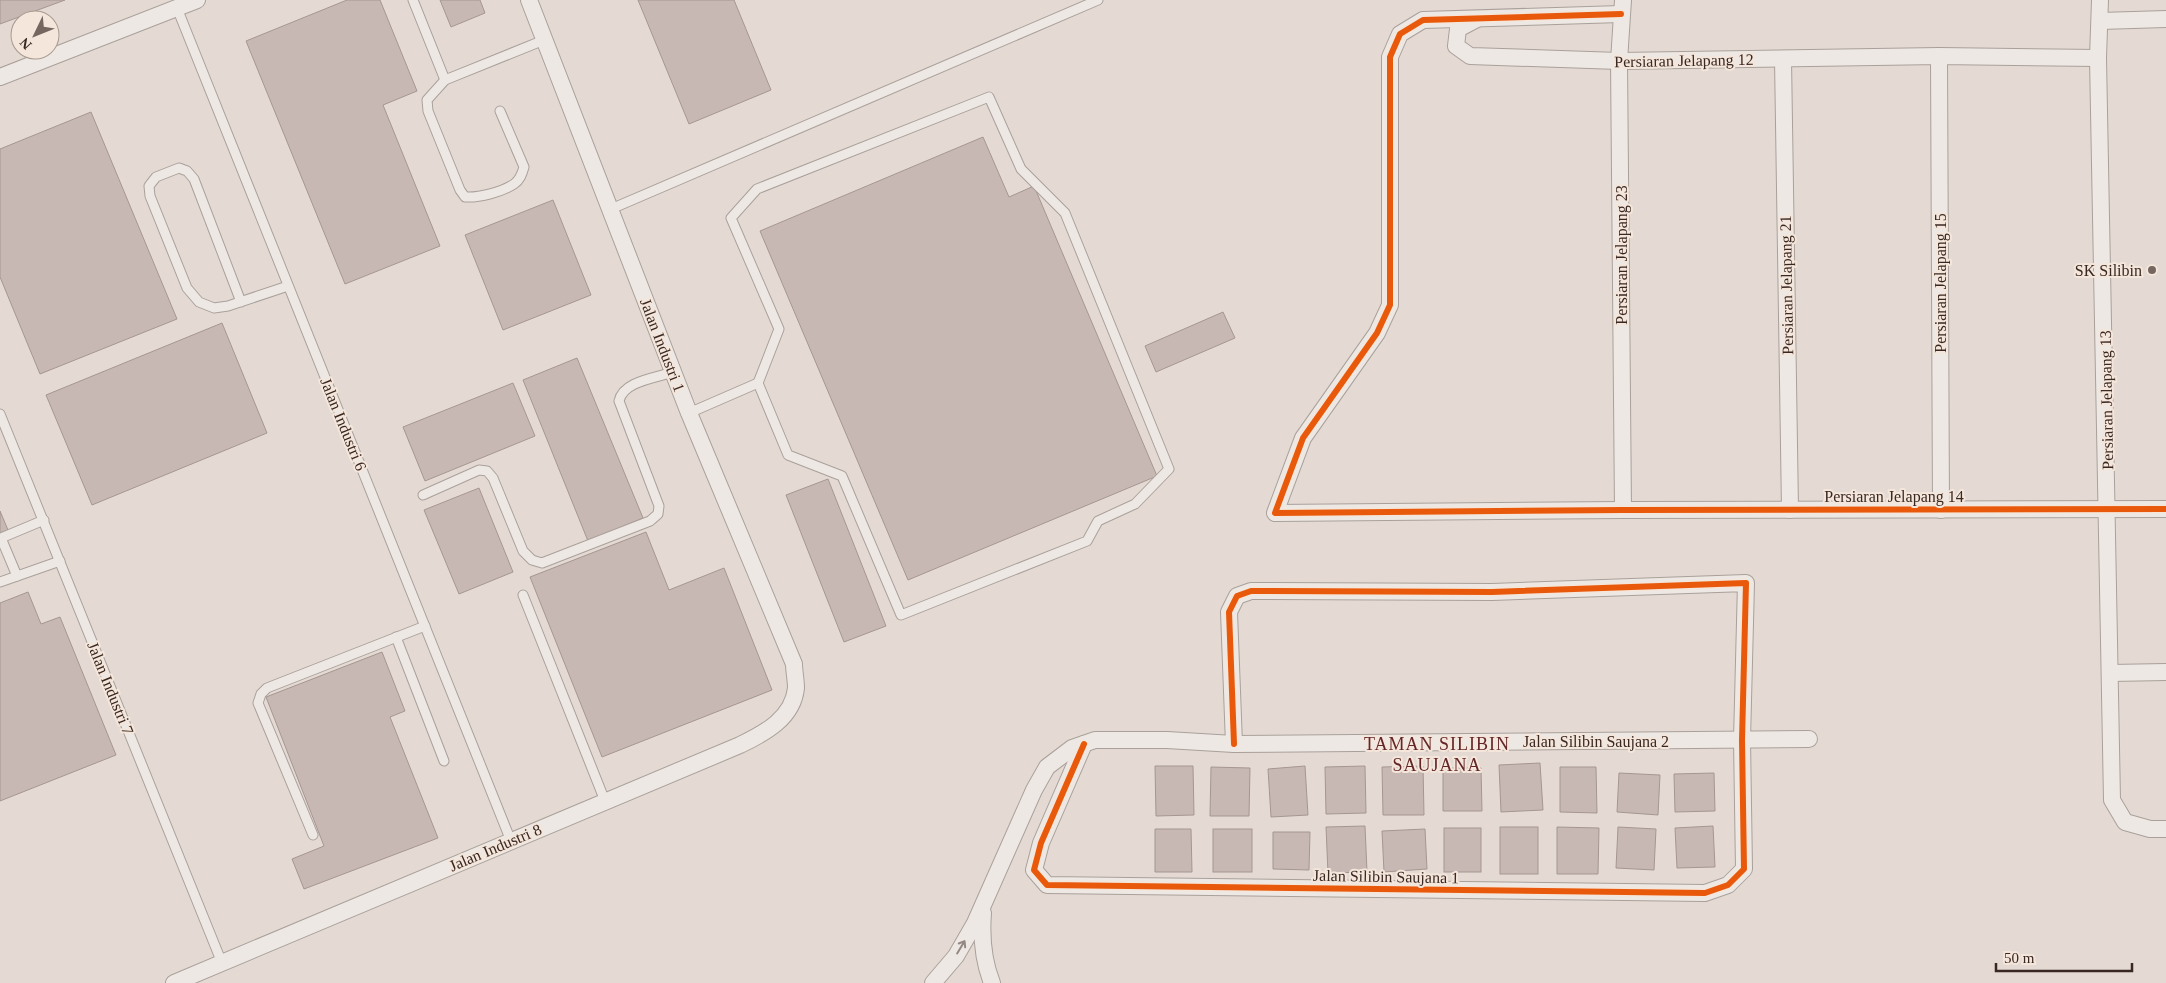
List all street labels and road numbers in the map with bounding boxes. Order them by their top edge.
street label: Persiaran Jelapang 12 [1614,51,1754,71]
street label: Persiaran Jelapang 23 [1613,185,1631,325]
street label: Persiaran Jelapang 15 [1932,213,1950,353]
street label: Persiaran Jelapang 21 [1777,215,1797,355]
street label: Jalan Industri 1 [637,296,688,394]
street label: Persiaran Jelapang 13 [2097,330,2117,470]
street label: Jalan Industri 6 [317,375,370,473]
street label: Persiaran Jelapang 14 [1824,488,1964,506]
street label: Jalan Industri 7 [84,639,137,737]
street label: Jalan Silibin Saujana 2 [1523,733,1669,751]
street label: Jalan Industri 8 [446,820,544,875]
street label: Jalan Silibin Saujana 1 [1313,867,1459,887]

